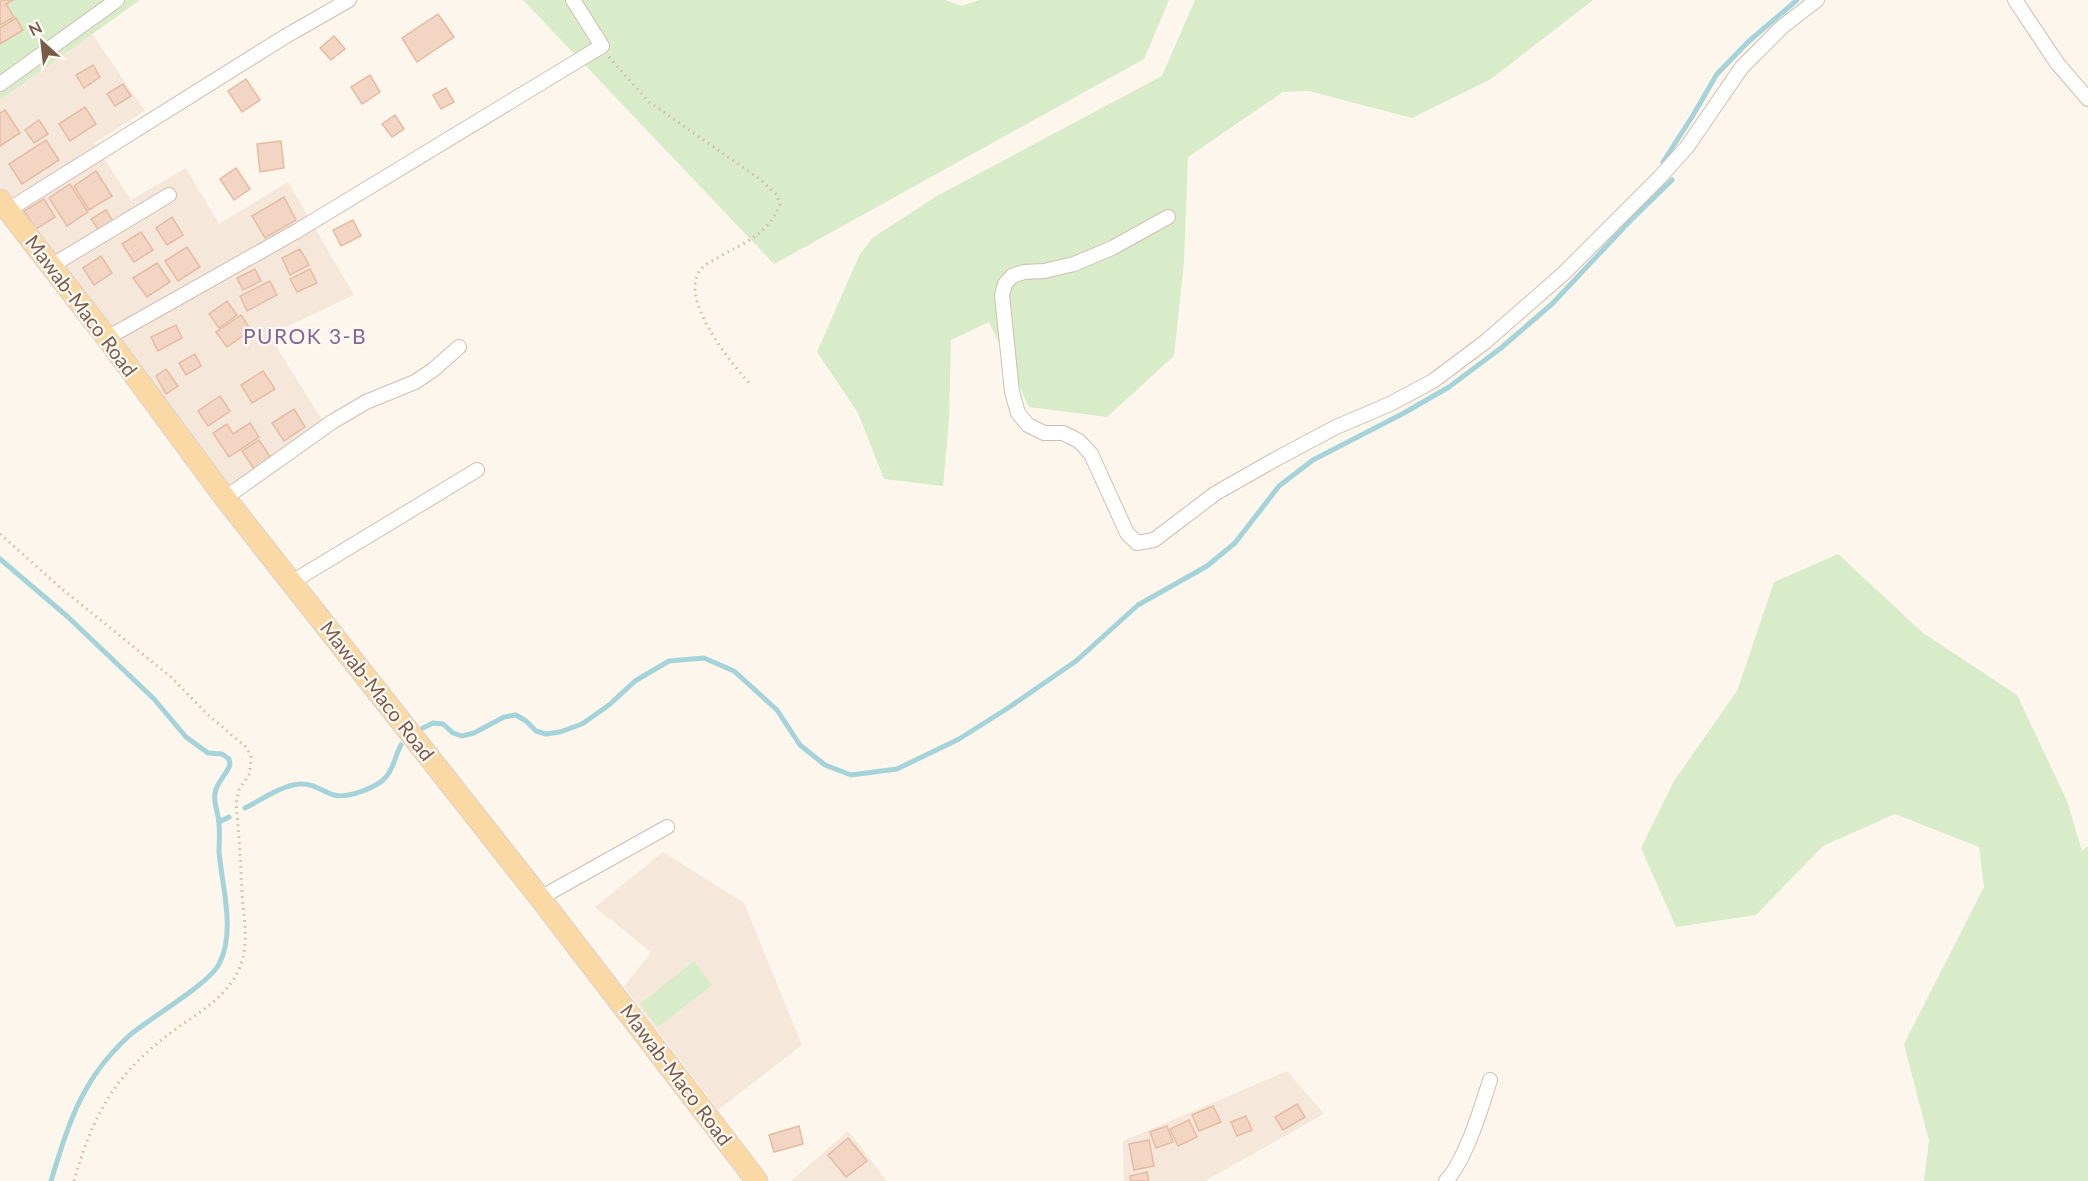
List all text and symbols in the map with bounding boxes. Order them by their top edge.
north arrow [12,12,72,72]
text: N [25,17,45,39]
street label: Mawab-Maco Road [21,230,143,381]
district label: PUROK 3-B [243,323,367,348]
street label: Mawab-Maco Road [316,616,440,765]
street label: Mawab-Maco Road [616,999,738,1150]

